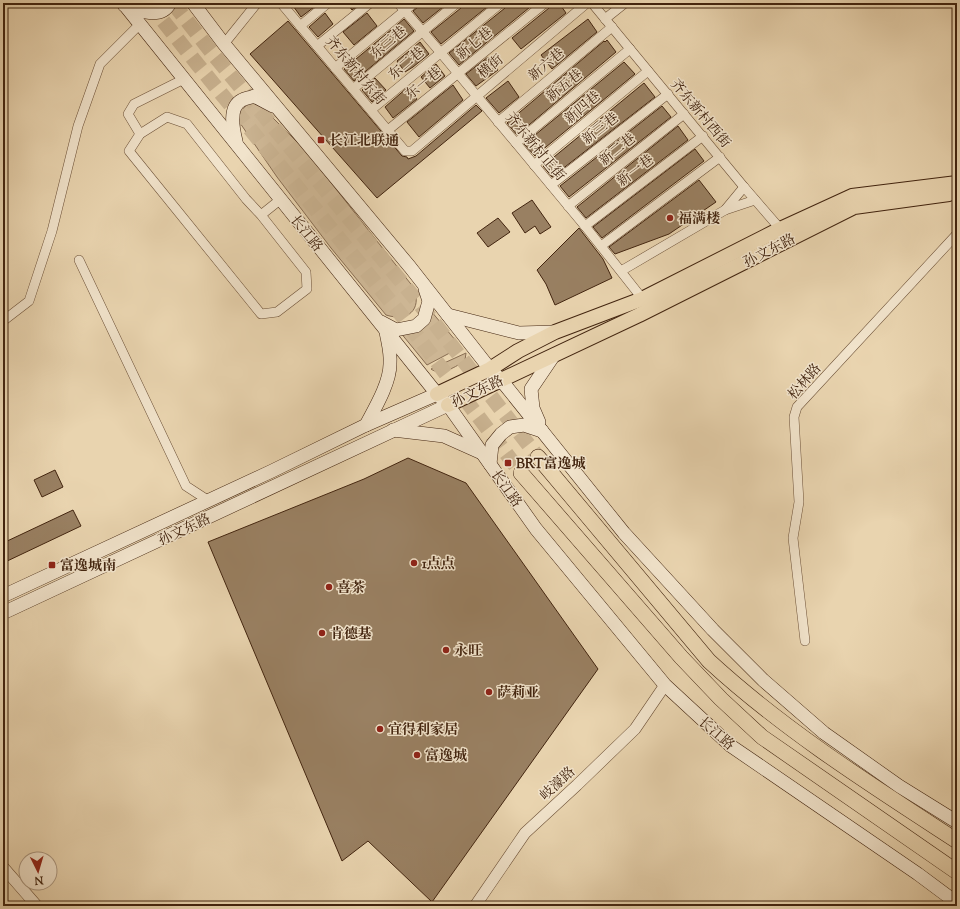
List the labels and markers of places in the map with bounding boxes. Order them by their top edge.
place label: 长江北联通 [329,132,399,152]
marker: 长江北联通 [316,135,326,145]
place label: 福满楼 [678,210,720,230]
marker: 福满楼 [665,213,675,223]
place label: BRT富逸城 [516,455,585,475]
marker: BRT富逸城 [503,458,513,468]
place label: 1点点 [422,555,455,575]
place label: 富逸城南 [60,557,116,577]
marker: 1点点 [409,558,419,568]
marker: 富逸城南 [47,560,57,570]
place label: 喜茶 [337,579,365,599]
marker: 喜茶 [324,582,334,592]
place label: 肯德基 [330,625,372,645]
marker: 肯德基 [317,628,327,638]
place label: 永旺 [454,642,482,662]
marker: 永旺 [441,645,451,655]
place label: 萨莉亚 [497,684,539,704]
marker: 萨莉亚 [484,687,494,697]
place label: 宜得利家居 [388,721,458,741]
marker: 宜得利家居 [375,724,385,734]
place label: 富逸城 [425,747,467,767]
marker: 富逸城 [412,750,422,760]

